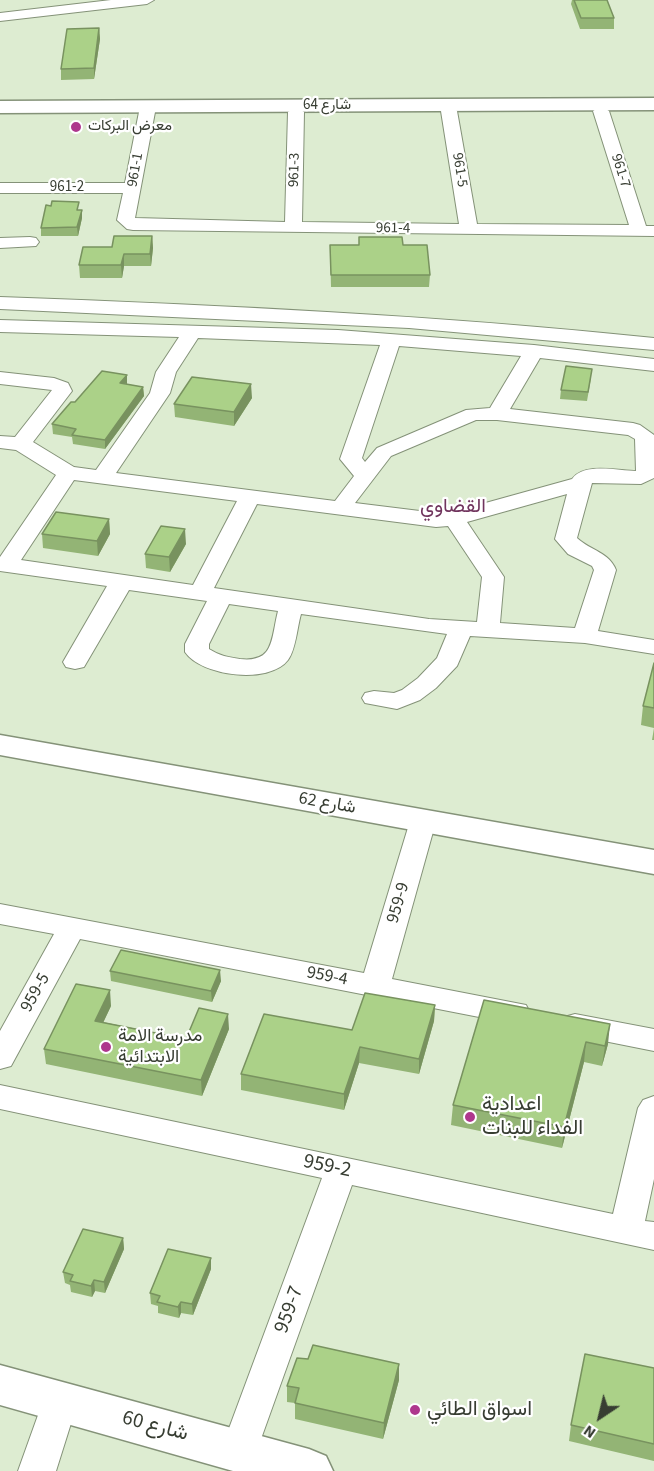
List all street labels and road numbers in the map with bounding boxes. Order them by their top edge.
street label: شارع 64 [303,97,351,115]
street label: 961-1 [124,151,148,189]
street label: 961-3 [285,152,305,188]
street label: 961-5 [447,152,471,188]
street label: 961-7 [606,152,634,190]
street label: 961-2 [50,179,84,197]
street label: 961-4 [376,220,410,238]
street label: شارع 62 [297,788,357,820]
street label: 959-9 [383,880,415,926]
street label: 959-4 [305,962,349,992]
street label: 959-5 [17,970,55,1016]
street label: 959-2 [301,1150,353,1184]
street label: 959-7 [270,1283,310,1337]
street label: شارع 60 [119,1406,191,1448]

